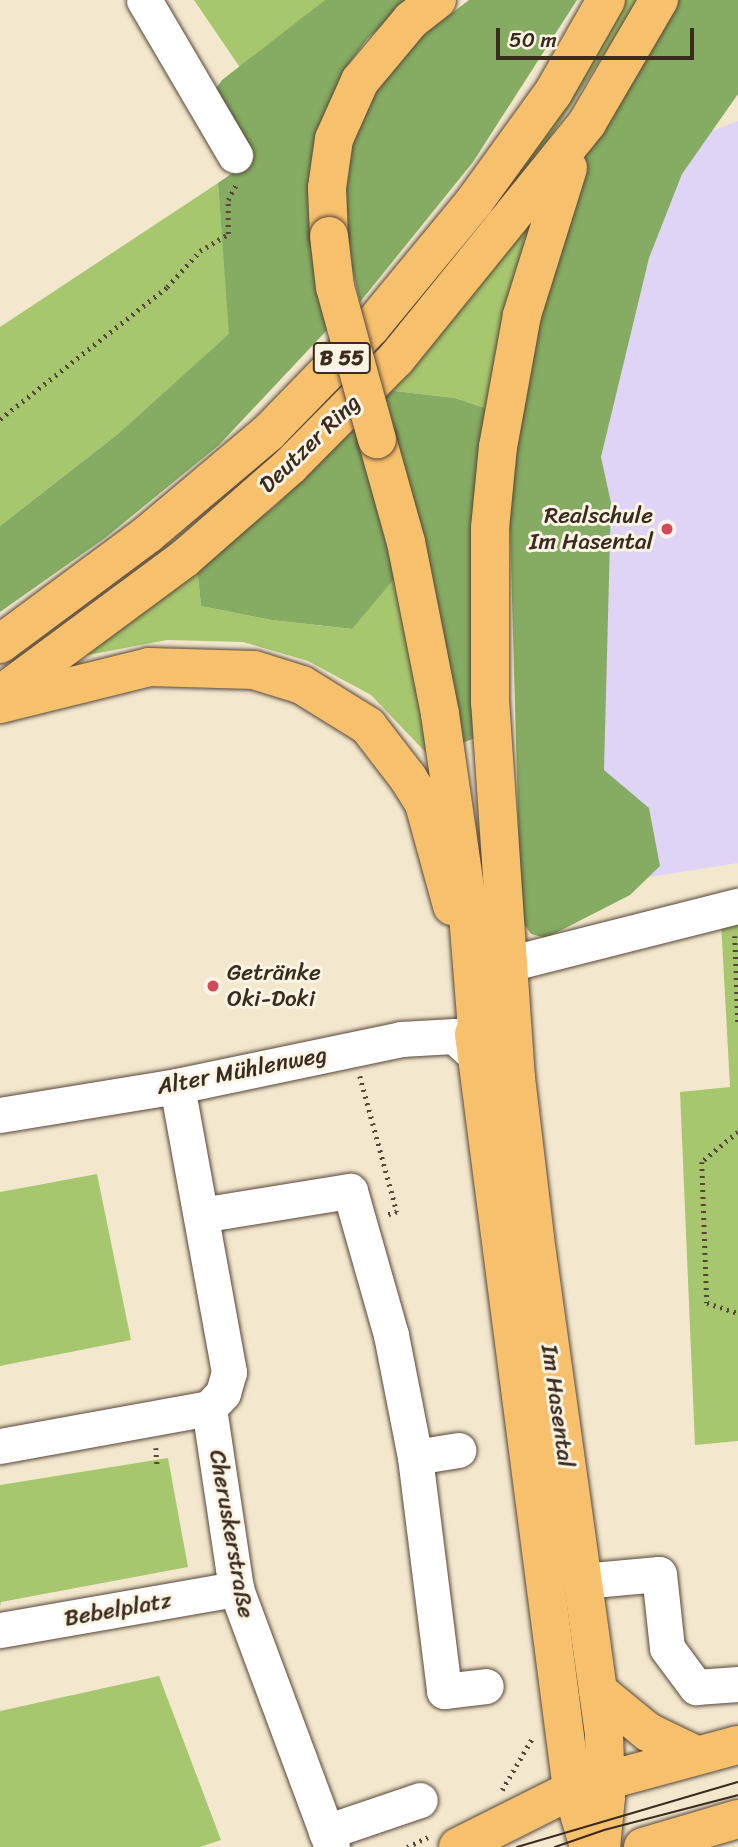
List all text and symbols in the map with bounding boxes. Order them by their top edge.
scale bar [500,14,698,58]
text: 50 m [509,21,557,59]
road number: B 55 [312,340,372,376]
street label: Deutzer Ring [254,389,366,499]
place label: Realschule Im Hasental [530,502,653,556]
marker: Realschule Im Hasental [659,521,675,537]
place label: Getränke Oki-Doki [227,959,321,1013]
marker: Getränke Oki-Doki [205,978,221,994]
street label: Alter Mühlenweg [155,1041,329,1101]
street label: Im Hasental [535,1343,579,1469]
street label: Cheruskerstraße [203,1448,259,1620]
street label: Bebelplatz [62,1587,174,1633]

